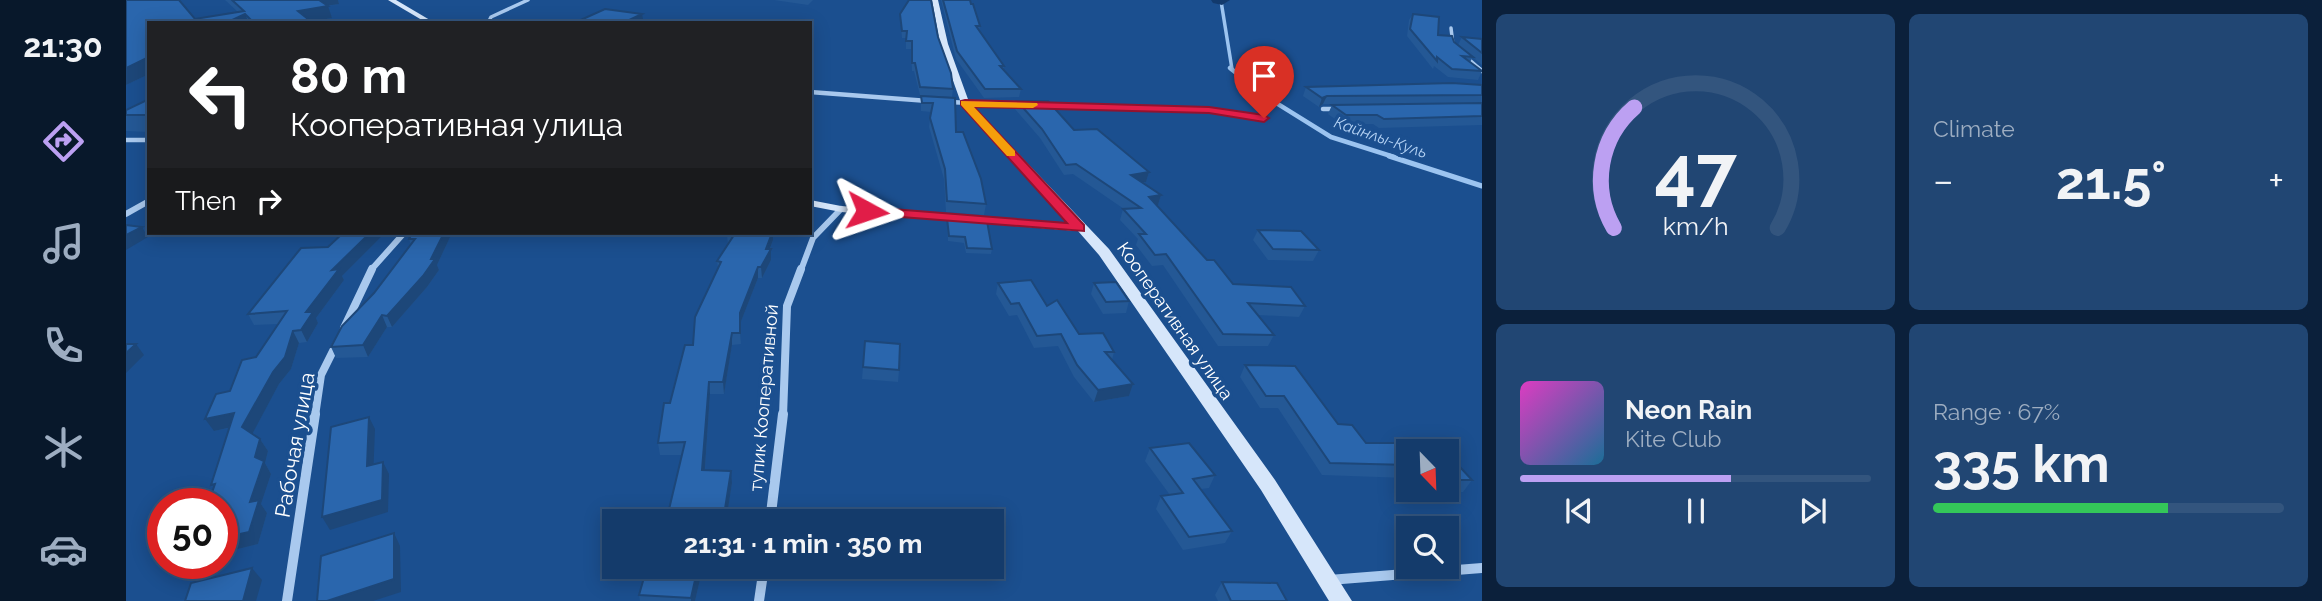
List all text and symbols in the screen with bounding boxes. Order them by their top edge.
text: 21:30 [23,27,103,64]
pin [1234,46,1294,118]
text: 80 m [290,47,407,104]
icon: left [175,49,266,140]
icon: arrive [1245,57,1283,95]
text: Кооперативная улица [290,106,623,143]
water label: Кайнлы-Куль [1332,113,1430,162]
text: Climate [1933,115,2015,142]
icon: directions [39,117,88,166]
text: 47 [1654,130,1737,215]
text: 21.5° [2056,150,2166,211]
text: − [1933,158,1953,203]
text: + [2268,158,2284,203]
position arrow [830,174,904,248]
icon: right [250,182,288,220]
text: Then [175,186,236,216]
text: km/h [1663,211,1728,241]
icon: music [39,219,88,268]
street label: Кооперативная улица [1113,238,1238,403]
street label: тупик Кооперативной [745,303,782,492]
icon: phone [39,321,88,370]
street label: Рабочая улица [269,370,320,519]
text: Neon Rain [1625,395,1752,425]
text: Range · 67% [1933,398,2060,425]
icon: climate [39,423,88,472]
text: Kite Club [1625,425,1722,452]
text: 335 km [1933,433,2110,494]
north arrow [1396,439,1460,502]
map controls [1396,439,1459,579]
speed limit sign: 50 [147,488,238,579]
icon: previous [1560,492,1598,530]
icon: pause [1677,492,1715,530]
icon: next [1794,492,1832,530]
button: search [1396,516,1459,579]
icon: car [39,525,88,574]
text: 21:31 · 1 min · 350 m [684,529,922,559]

